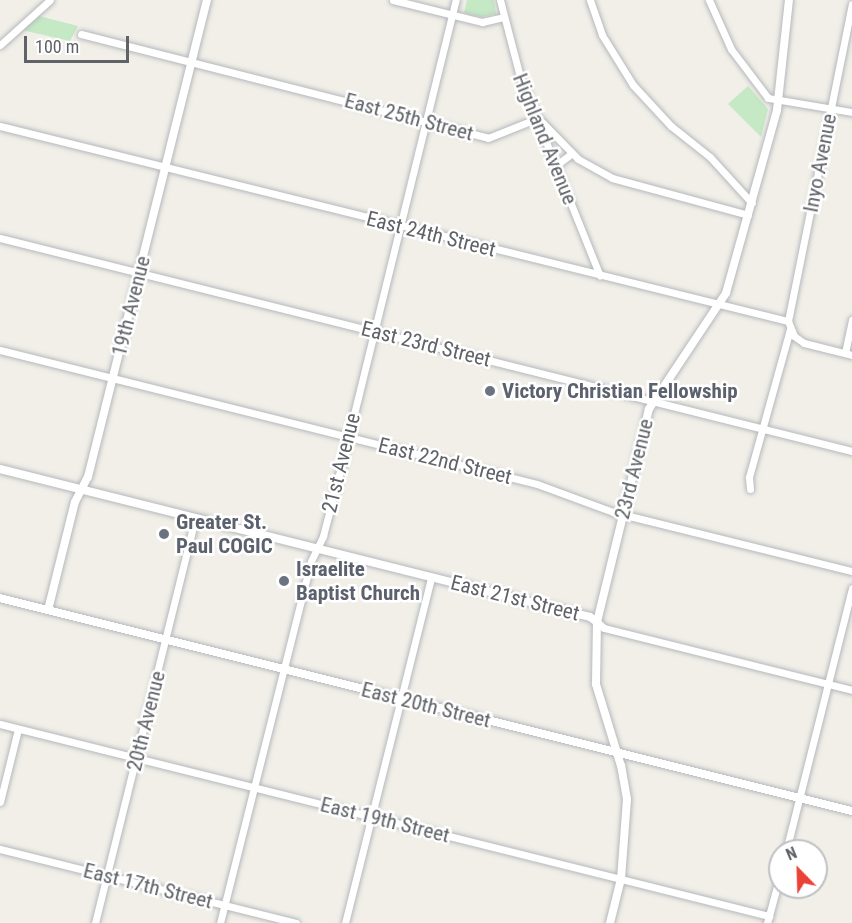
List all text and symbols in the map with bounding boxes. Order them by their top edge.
scale bar [27,24,132,62]
text: 100 m [35,36,79,57]
street label: Highland Avenue [507,70,583,208]
street label: East 25th Street [342,88,476,146]
street label: Inyo Avenue [798,112,842,214]
street label: East 24th Street [364,206,498,262]
street label: 19th Avenue [106,253,156,359]
street label: East 23rd Street [359,316,493,372]
place label: Victory Christian Fellowship [502,378,738,404]
marker: Victory Christian Fellowship [483,384,497,398]
street label: 21st Avenue [316,411,366,515]
street label: 23rd Avenue [609,416,659,522]
street label: East 22nd Street [376,432,514,490]
place label: Greater St. Paul COGIC [176,509,273,559]
marker: Greater St. Paul COGIC [157,527,171,541]
place label: Israelite Baptist Church [296,556,420,606]
street label: East 21st Street [448,570,582,626]
marker: Israelite Baptist Church [277,574,291,588]
street label: 20th Avenue [121,668,171,774]
street label: East 20th Street [359,677,493,733]
street label: East 19th Street [318,792,452,848]
north arrow [768,839,828,899]
text: N [783,843,800,864]
street label: East 17th Street [81,858,215,914]

